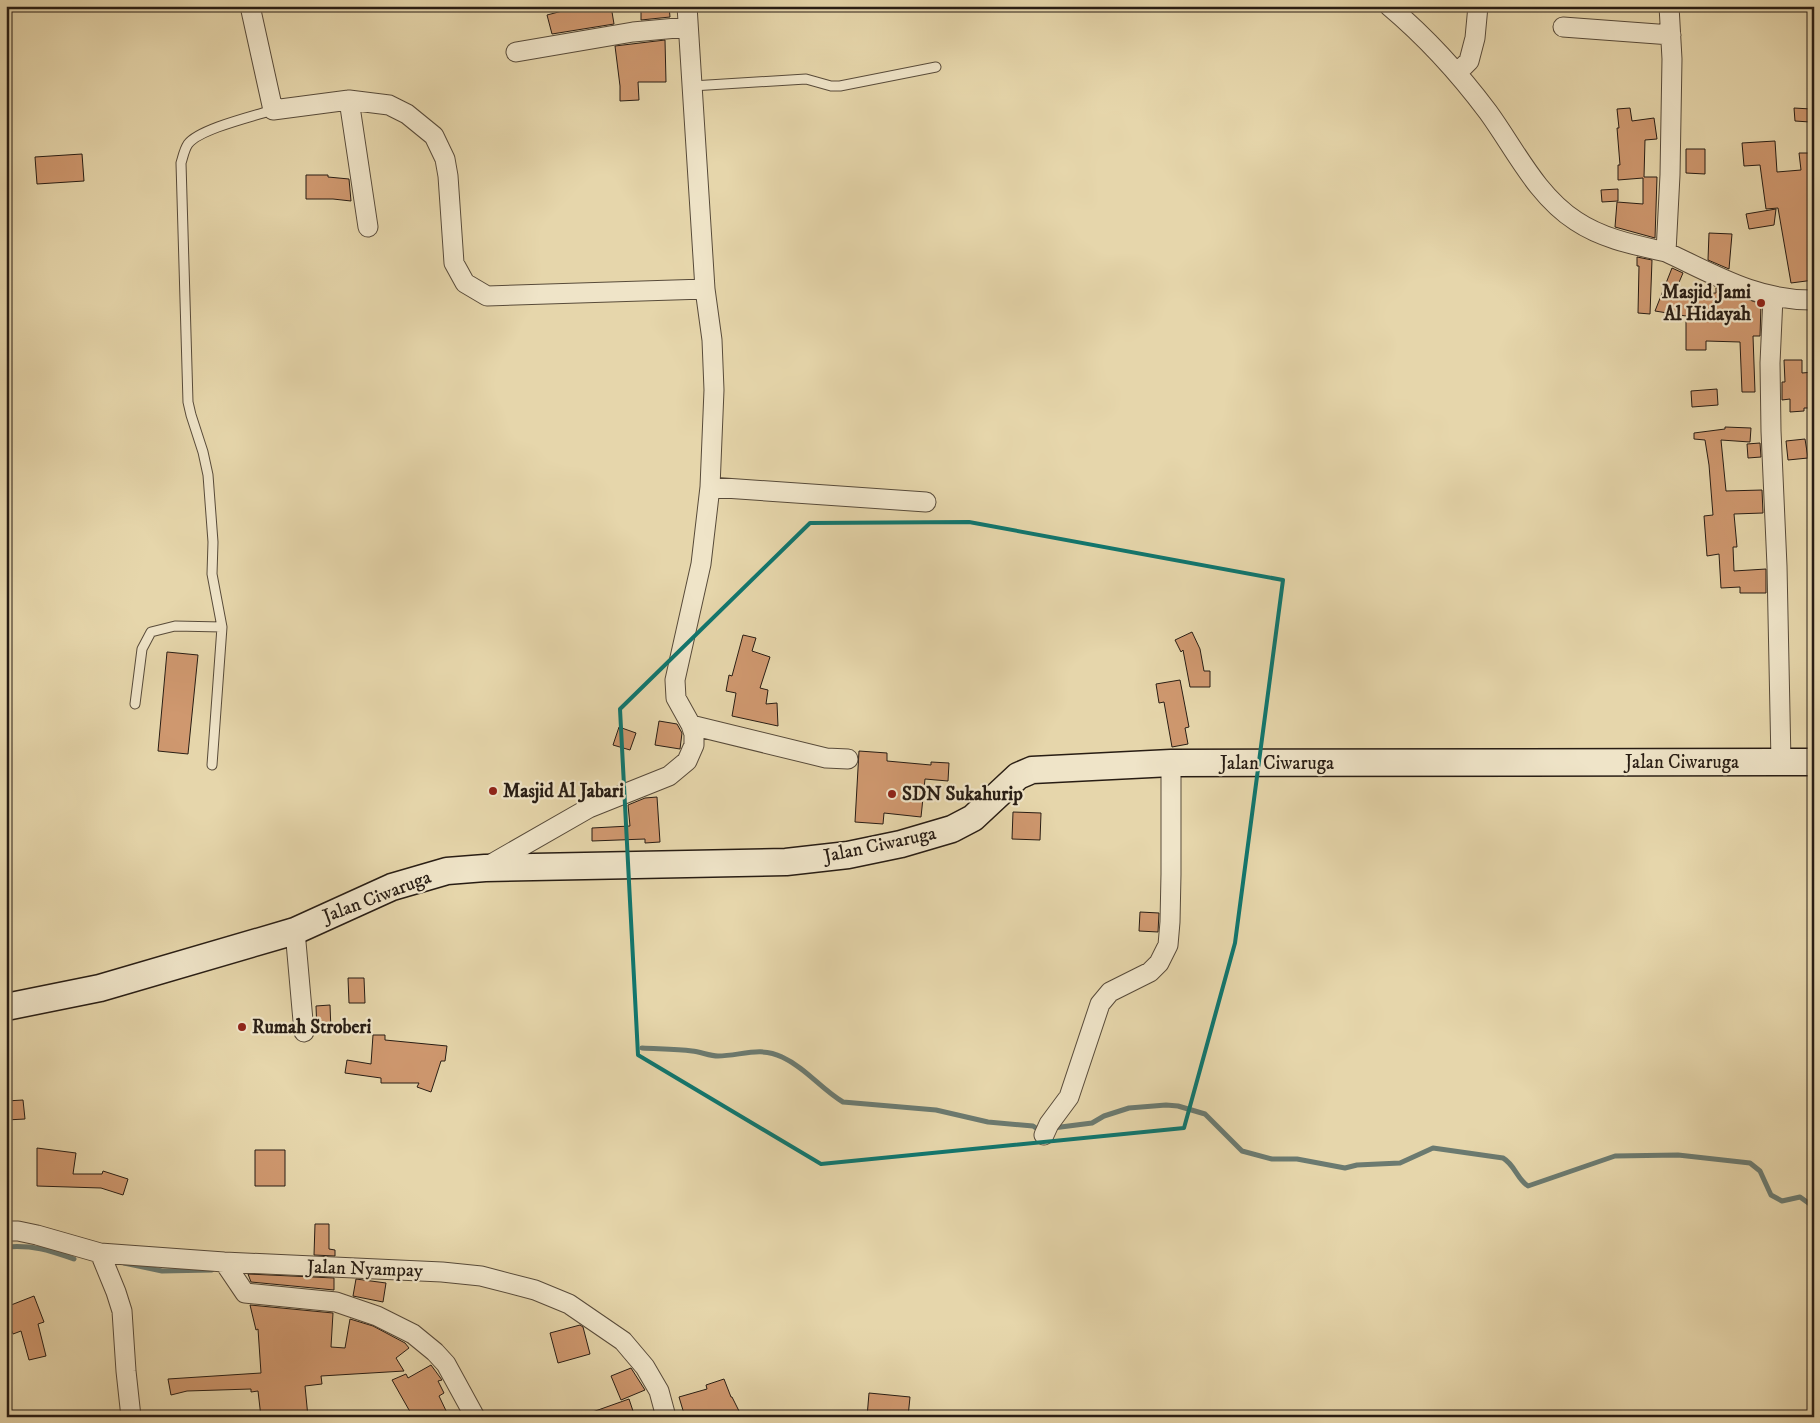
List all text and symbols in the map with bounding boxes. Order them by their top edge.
place label: Masjid Jami Al Hidayah [1662,281,1752,326]
marker: Masjid Jami Al Hidayah [1755,297,1767,309]
street label: Jalan Ciwaruga [1623,751,1739,774]
street label: Jalan Ciwaruga [1218,752,1334,775]
place label: Masjid Al Jabari [503,780,624,804]
place label: SDN Sukahurip [902,783,1023,806]
marker: Masjid Al Jabari [487,785,499,797]
marker: SDN Sukahurip [886,788,898,800]
street label: Jalan Ciwaruga [820,822,938,869]
street label: Jalan Ciwaruga [318,866,434,929]
place label: Rumah Stroberi [252,1016,371,1039]
marker: Rumah Stroberi [236,1021,248,1033]
street label: Jalan Nyampay [305,1255,424,1283]

